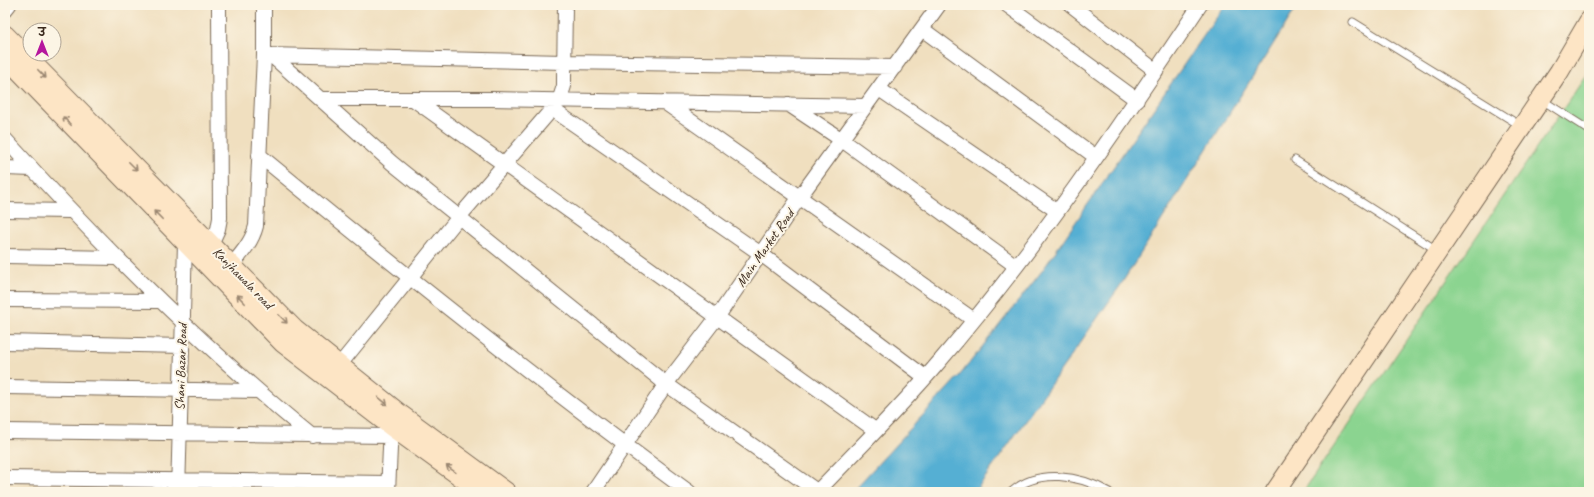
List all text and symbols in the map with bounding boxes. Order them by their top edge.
north arrow [22,22,62,62]
text: उ [37,25,47,39]
one-way arrow [37,69,47,79]
one-way arrow [63,116,72,126]
one-way arrow [128,161,138,171]
street label: Main Market Road [732,204,799,290]
one-way arrow [153,210,162,220]
street label: Kanjhawala road [209,243,279,314]
one-way arrow [237,294,246,305]
one-way arrow [278,314,288,324]
street label: Shani Bazar Road [171,321,191,411]
one-way arrow [378,397,389,406]
one-way arrow [445,465,456,473]

